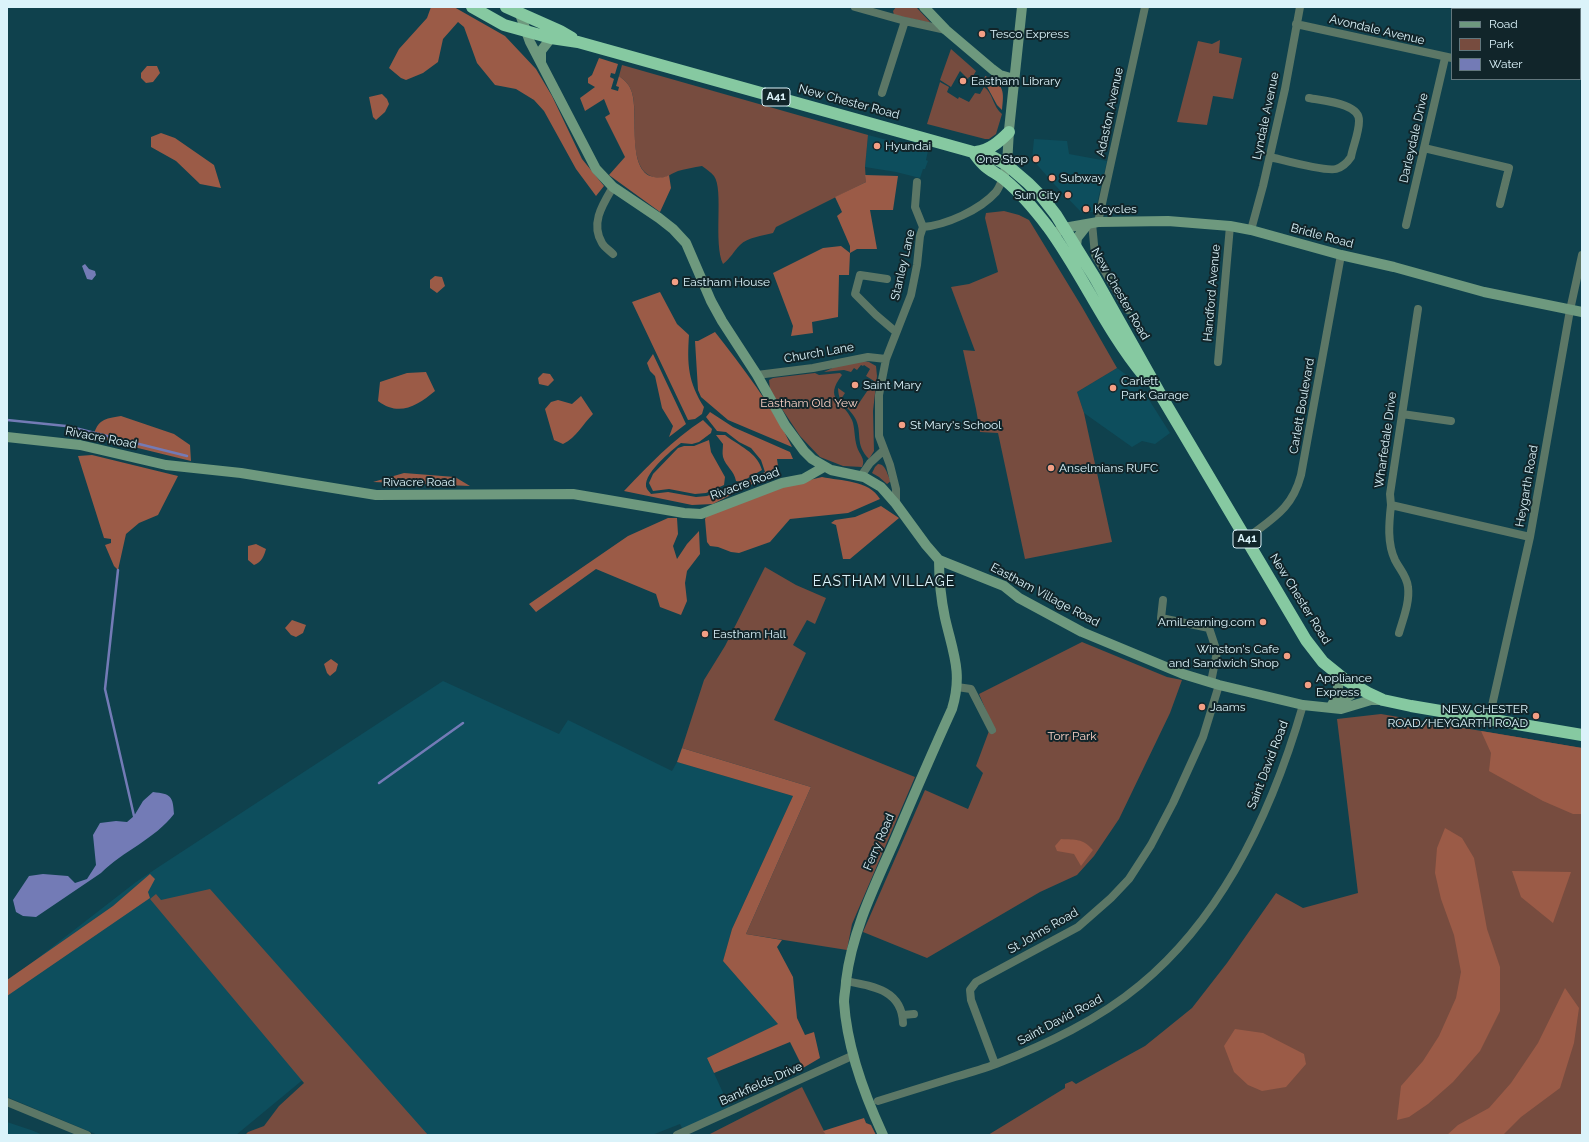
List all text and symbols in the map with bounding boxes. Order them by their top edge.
legend [1451,8,1581,80]
street label: Avondale Avenue [1328,12,1426,48]
text: Road [1489,17,1518,31]
place label: Tesco Express [990,27,1069,41]
marker: Tesco Express [977,29,987,39]
text: Park [1489,37,1514,51]
text: Water [1489,57,1523,71]
street label: Adaston Avenue [1094,66,1126,158]
street label: Lyndale Avenue [1250,71,1282,161]
place label: Eastham Library [971,74,1061,88]
marker: Eastham Library [958,76,968,86]
street label: New Chester Road [797,82,901,122]
road number: A41 [762,88,790,106]
street label: Darleydale Drive [1397,92,1431,184]
place label: Hyundai [885,139,931,153]
marker: Hyundai [872,141,882,151]
place label: One Stop [976,152,1028,166]
marker: One Stop [1031,154,1041,164]
place label: Subway [1060,171,1104,185]
marker: Subway [1047,173,1057,183]
place label: Sun City [1014,188,1060,202]
marker: Sun City [1063,190,1073,200]
place label: Kcycles [1094,202,1137,216]
marker: Kcycles [1081,204,1091,214]
street label: Bridle Road [1289,221,1355,251]
street label: Stanley Lane [888,228,918,302]
street label: Handford Avenue [1201,244,1223,342]
street label: New Chester Road [1088,245,1152,343]
place label: Eastham House [683,275,770,289]
marker: Eastham House [670,277,680,287]
street label: Church Lane [783,340,855,366]
street label: Carlett Boulevard [1286,357,1318,455]
place label: Carlett Park Garage [1121,374,1189,402]
place label: Saint Mary [863,378,921,392]
marker: Saint Mary [850,380,860,390]
marker: Carlett Park Garage [1108,383,1118,393]
street label: Wharfedale Drive [1372,391,1400,489]
park label: Eastham Old Yew [760,396,858,410]
place label: St Mary's School [910,418,1002,432]
marker: St Mary's School [897,420,907,430]
street label: Rivacre Road [64,424,138,452]
street label: Heygarth Road [1513,444,1541,528]
place label: Anselmians RUFC [1059,461,1158,475]
marker: Anselmians RUFC [1046,463,1056,473]
street label: Rivacre Road [708,465,782,503]
street label: Rivacre Road [383,475,455,489]
road number: A41 [1233,530,1261,548]
street label: New Chester Road [1266,551,1334,647]
street label: Eastham Village Road [988,560,1102,630]
district label: EASTHAM VILLAGE [813,574,955,590]
place label: AmiLearning.com [1158,615,1255,629]
marker: AmiLearning.com [1258,617,1268,627]
place label: Eastham Hall [713,627,786,641]
marker: Eastham Hall [700,629,710,639]
place label: Winston's Cafe and Sandwich Shop [1169,642,1279,670]
marker: Winston's Cafe and Sandwich Shop [1282,651,1292,661]
place label: Appliance Express [1316,671,1372,699]
marker: Appliance Express [1303,680,1313,690]
place label: Jaams [1210,700,1246,714]
marker: Jaams [1197,702,1207,712]
place label: NEW CHESTER ROAD/HEYGARTH ROAD [1387,702,1528,730]
marker: NEW CHESTER ROAD/HEYGARTH ROAD [1531,711,1541,721]
street label: Saint David Road [1244,719,1292,811]
park label: Torr Park [1047,729,1097,743]
street label: Ferry Road [861,811,897,873]
street label: St Johns Road [1005,905,1081,957]
street label: Saint David Road [1015,992,1105,1048]
street label: Bankfields Drive [717,1059,805,1109]

